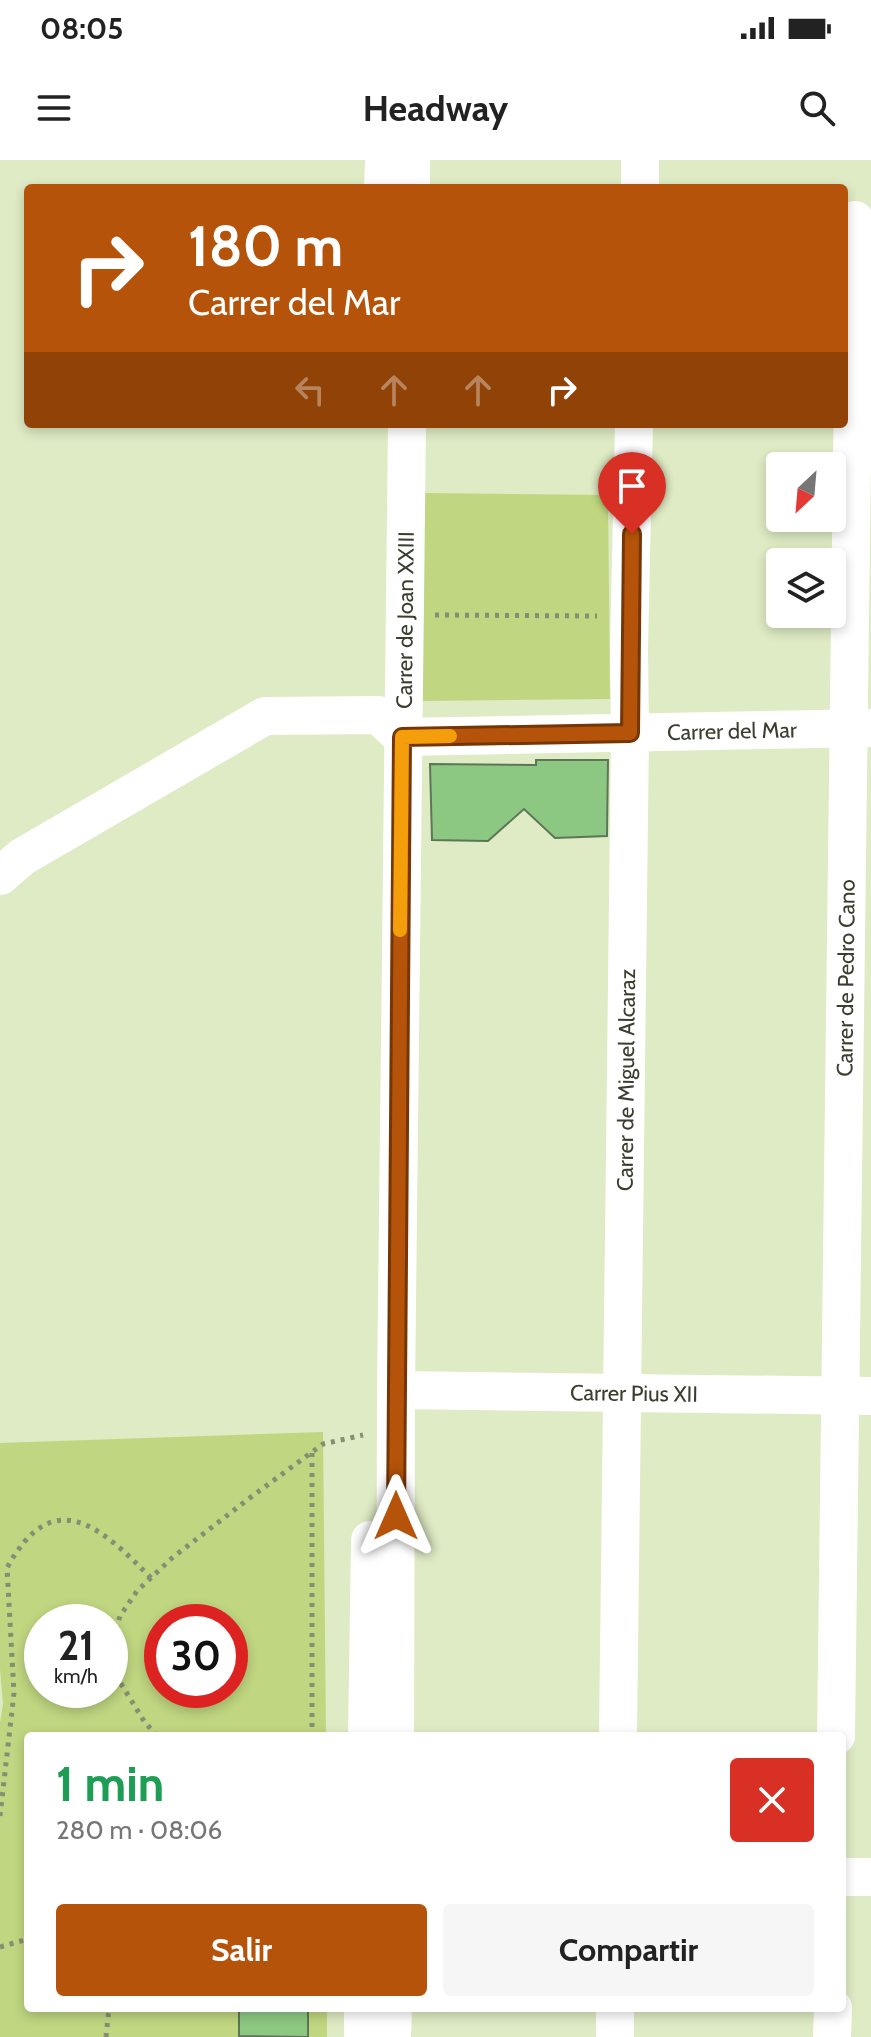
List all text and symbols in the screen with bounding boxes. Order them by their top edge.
text: 08:05 [40,10,123,47]
icon: menu [32,86,76,130]
text: Headway [363,86,508,130]
icon: search [795,86,839,130]
text: 180 m [188,212,343,280]
icon: right [56,216,160,320]
text: Carrer del Mar [188,280,400,324]
icon: left [288,368,332,412]
icon: ahead [372,368,416,412]
icon: ahead [456,368,500,412]
icon: right [540,368,584,412]
pin [598,452,666,534]
north arrow [766,452,846,532]
map controls [766,452,846,628]
icon: arrive [610,464,654,508]
street label: Carrer de Joan XXIII [391,531,420,709]
button: layers [766,548,846,628]
street label: Carrer del Mar [667,716,797,746]
street label: Carrer de Pedro Cano [831,879,861,1077]
street label: Carrer de Miguel Alcaraz [612,969,641,1191]
street label: Carrer Pius XII [570,1379,698,1408]
position arrow [354,1474,438,1558]
speed limit sign: 30 [144,1604,248,1708]
text: 21 [58,1621,94,1670]
text: km/h [54,1664,98,1688]
text: 1 min [56,1755,164,1813]
button: close [730,1758,814,1842]
text: 280 m · 08:06 [56,1814,222,1846]
button: Salir [56,1904,427,1996]
button: Compartir [443,1904,814,1996]

